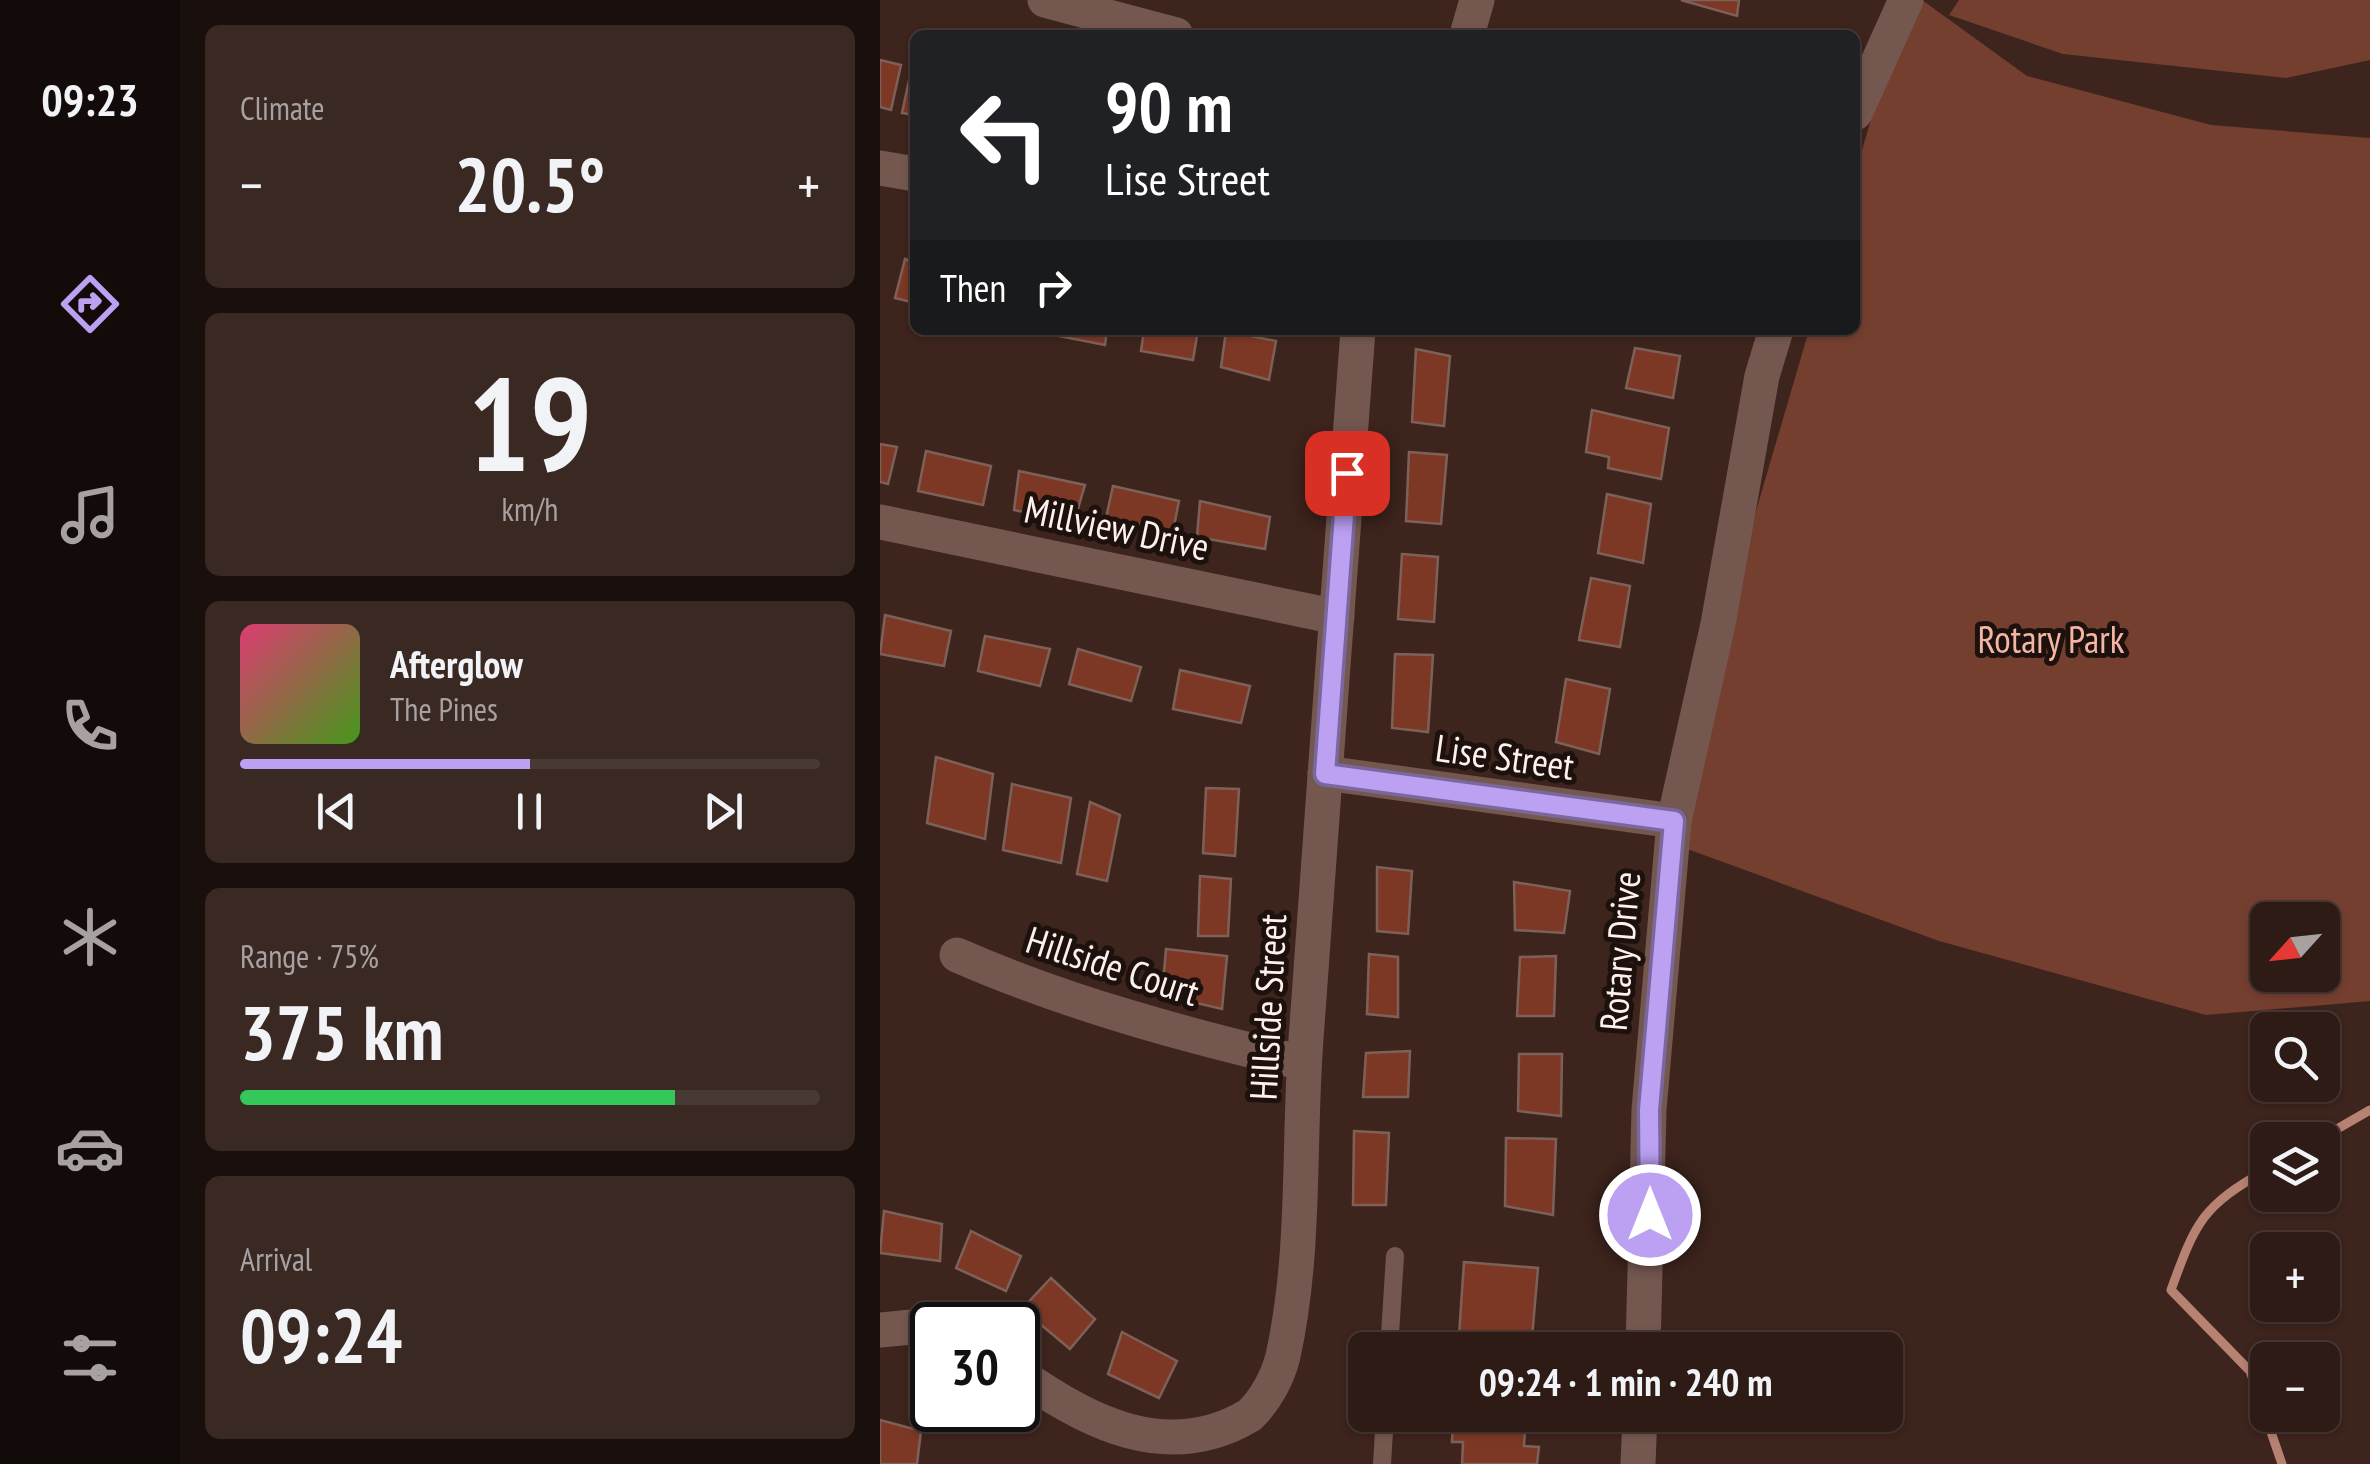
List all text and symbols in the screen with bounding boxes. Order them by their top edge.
text: 90 m [1105,61,1233,151]
text: 09:23 [41,70,139,128]
icon: left [940,70,1070,200]
text: Climate [240,87,324,129]
text: 20.5° [455,136,605,233]
text: − [240,149,263,220]
text: + [797,149,820,220]
text: Lise Street [1105,149,1270,207]
icon: right [1026,260,1081,315]
text: Then [940,263,1006,312]
icon: directions [55,269,125,339]
text: 19 [468,339,592,507]
pin [1305,431,1390,516]
icon: arrive [1320,446,1375,501]
icon: music [55,480,125,550]
street label: Millview Drive [1020,484,1214,570]
text: km/h [502,488,558,530]
park label: Rotary Park [1978,614,2125,663]
text: Afterglow [390,639,523,688]
text: The Pines [390,688,498,730]
icon: phone [55,691,125,761]
street label: Lise Street [1433,722,1578,790]
icon: previous [309,784,364,839]
icon: pause [502,784,557,839]
icon: next [696,784,751,839]
street label: Rotary Drive [1588,869,1650,1033]
icon: climate [55,902,125,972]
north arrow [2250,902,2340,992]
map controls [2250,902,2340,1432]
street label: Hillside Street [1238,912,1296,1101]
street label: Hillside Court [1020,914,1206,1016]
text: Range · 75% [240,935,379,977]
text: 375 km [240,984,444,1081]
button: search [2250,1012,2340,1102]
icon: car [55,1113,125,1183]
button: layers [2250,1122,2340,1212]
position arrow [1598,1163,1702,1267]
button: + [2250,1232,2340,1322]
text: Arrival [240,1238,312,1280]
text: 09:24 [240,1287,402,1384]
speed limit sign: 30 [910,1302,1040,1432]
icon: filters [55,1323,125,1393]
button: − [2250,1342,2340,1432]
text: 09:24 · 1 min · 240 m [1479,1357,1772,1406]

